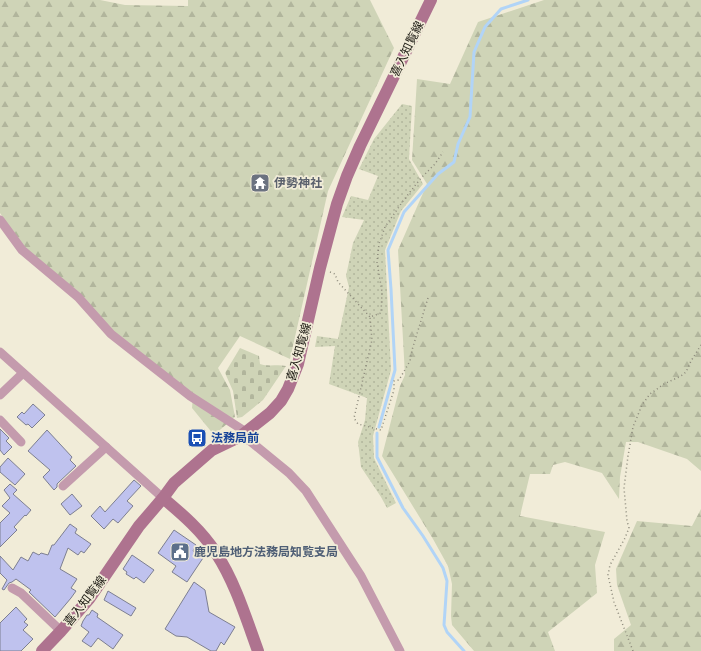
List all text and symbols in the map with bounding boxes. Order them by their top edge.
street label: 喜入知覧線 [388,19,426,79]
temple icon: 伊勢神社 [249,172,271,194]
place label: 伊勢神社 [274,176,322,189]
street label: 喜入知覧線 [284,321,313,382]
bus stop icon: 法務局前 [186,427,208,449]
place label: 法務局前 [211,431,259,444]
public building icon: 鹿児島地方法務局知覧支局 [169,541,191,563]
place label: 鹿児島地方法務局知覧支局 [194,545,338,558]
street label: 喜入知覧線 [61,573,108,628]

